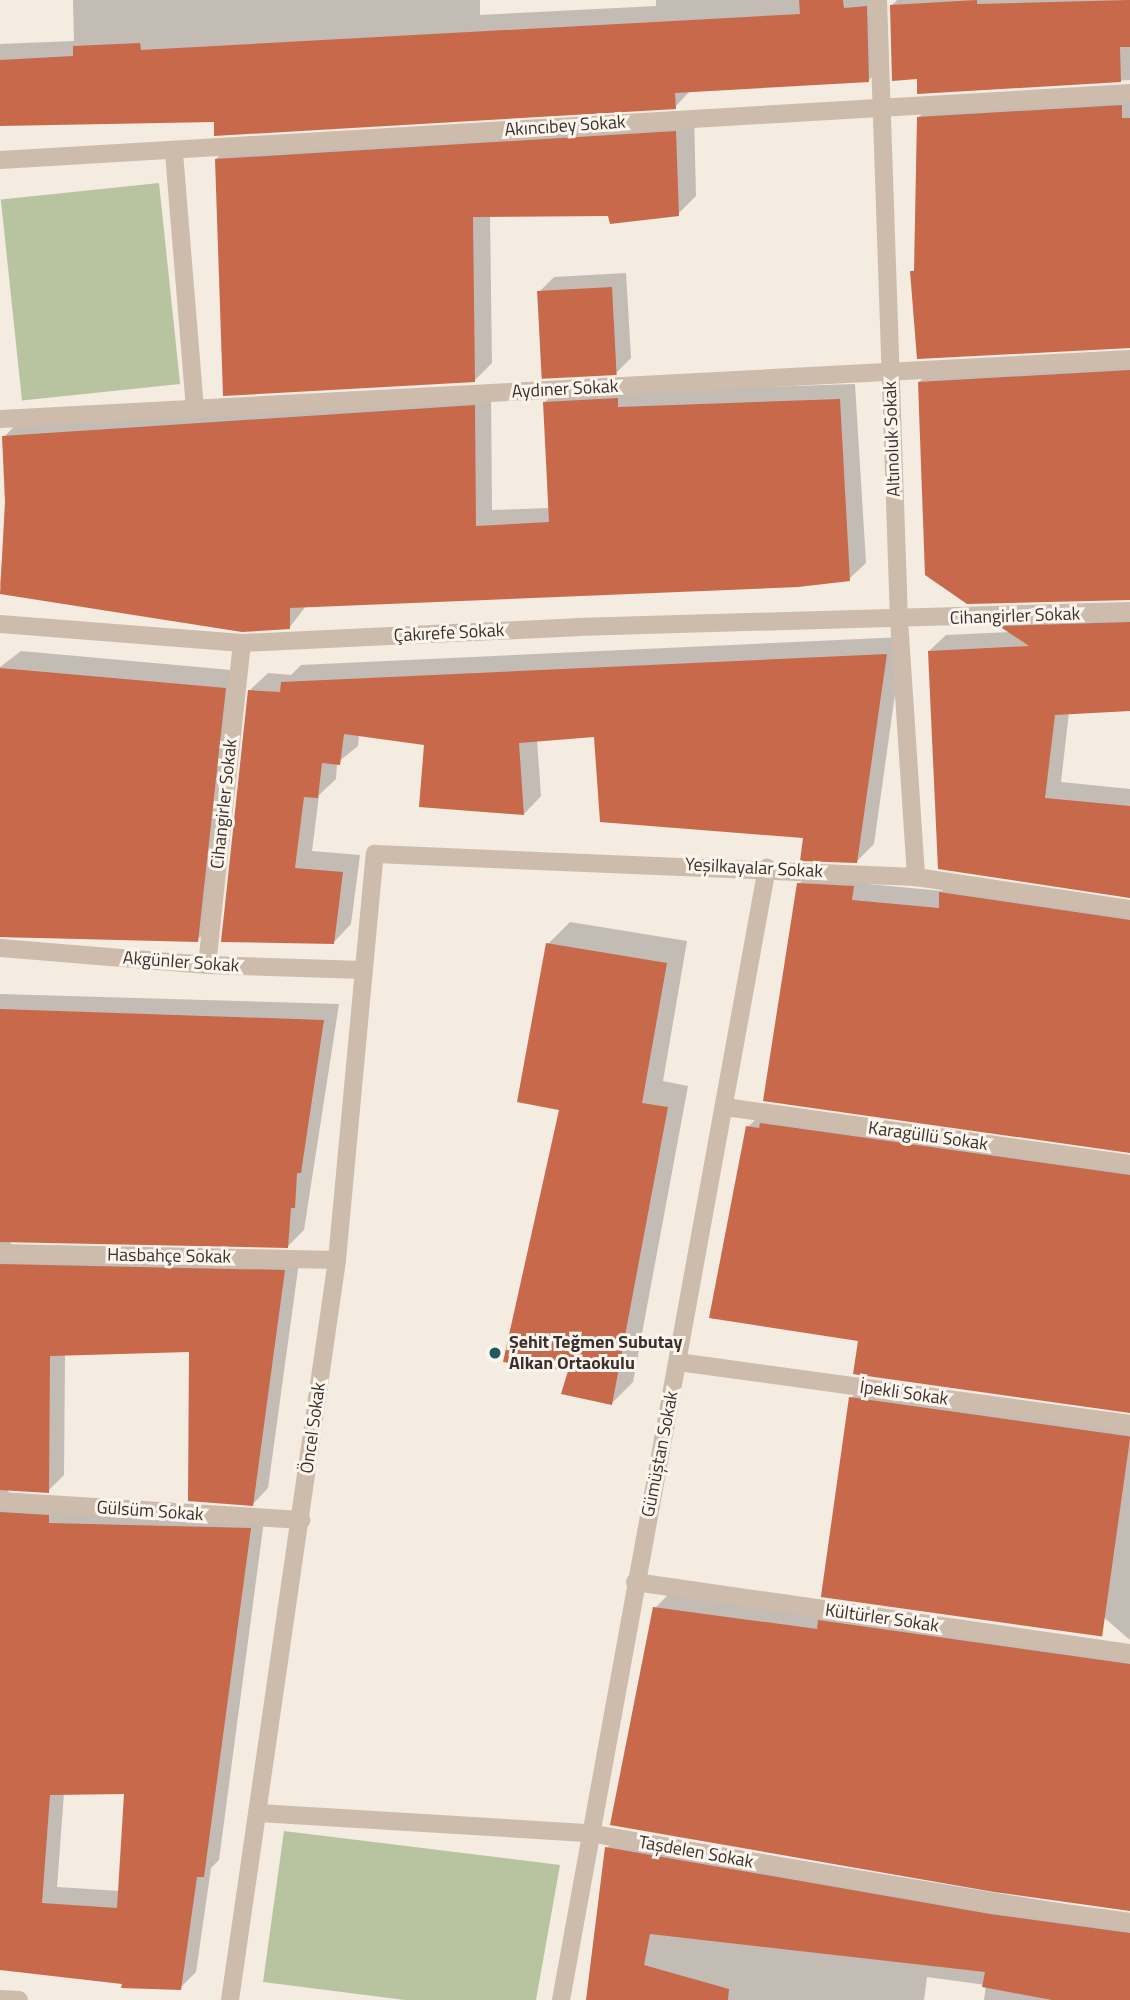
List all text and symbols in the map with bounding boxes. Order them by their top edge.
street label: Akıncıbey Sokak [504,111,626,141]
street label: Aydıner Sokak [511,375,619,403]
street label: Altınoluk Sokak [879,381,905,497]
street label: Cihangirler Sokak [949,603,1081,629]
street label: Çakırefe Sokak [393,619,505,647]
street label: Cihangirler Sokak [206,738,242,870]
street label: Yeşilkayalar Sokak [685,854,823,882]
street label: Akgünler Sokak [122,947,240,977]
street label: Karagüllü Sokak [867,1117,989,1155]
street label: Hasbahçe Sokak [107,1244,231,1268]
place label: Şehit Teğmen Subutay Alkan Ortaokulu [509,1332,682,1374]
marker: Şehit Teğmen Subutay Alkan Ortaokulu [487,1345,503,1361]
street label: İpekli Sokak [858,1376,950,1410]
street label: Öncel Sokak [296,1381,330,1475]
street label: Gümüştan Sokak [637,1389,683,1519]
street label: Gülsüm Sokak [96,1496,204,1526]
street label: Kültürler Sokak [824,1599,940,1637]
street label: Taşdelen Sokak [637,1831,755,1873]

